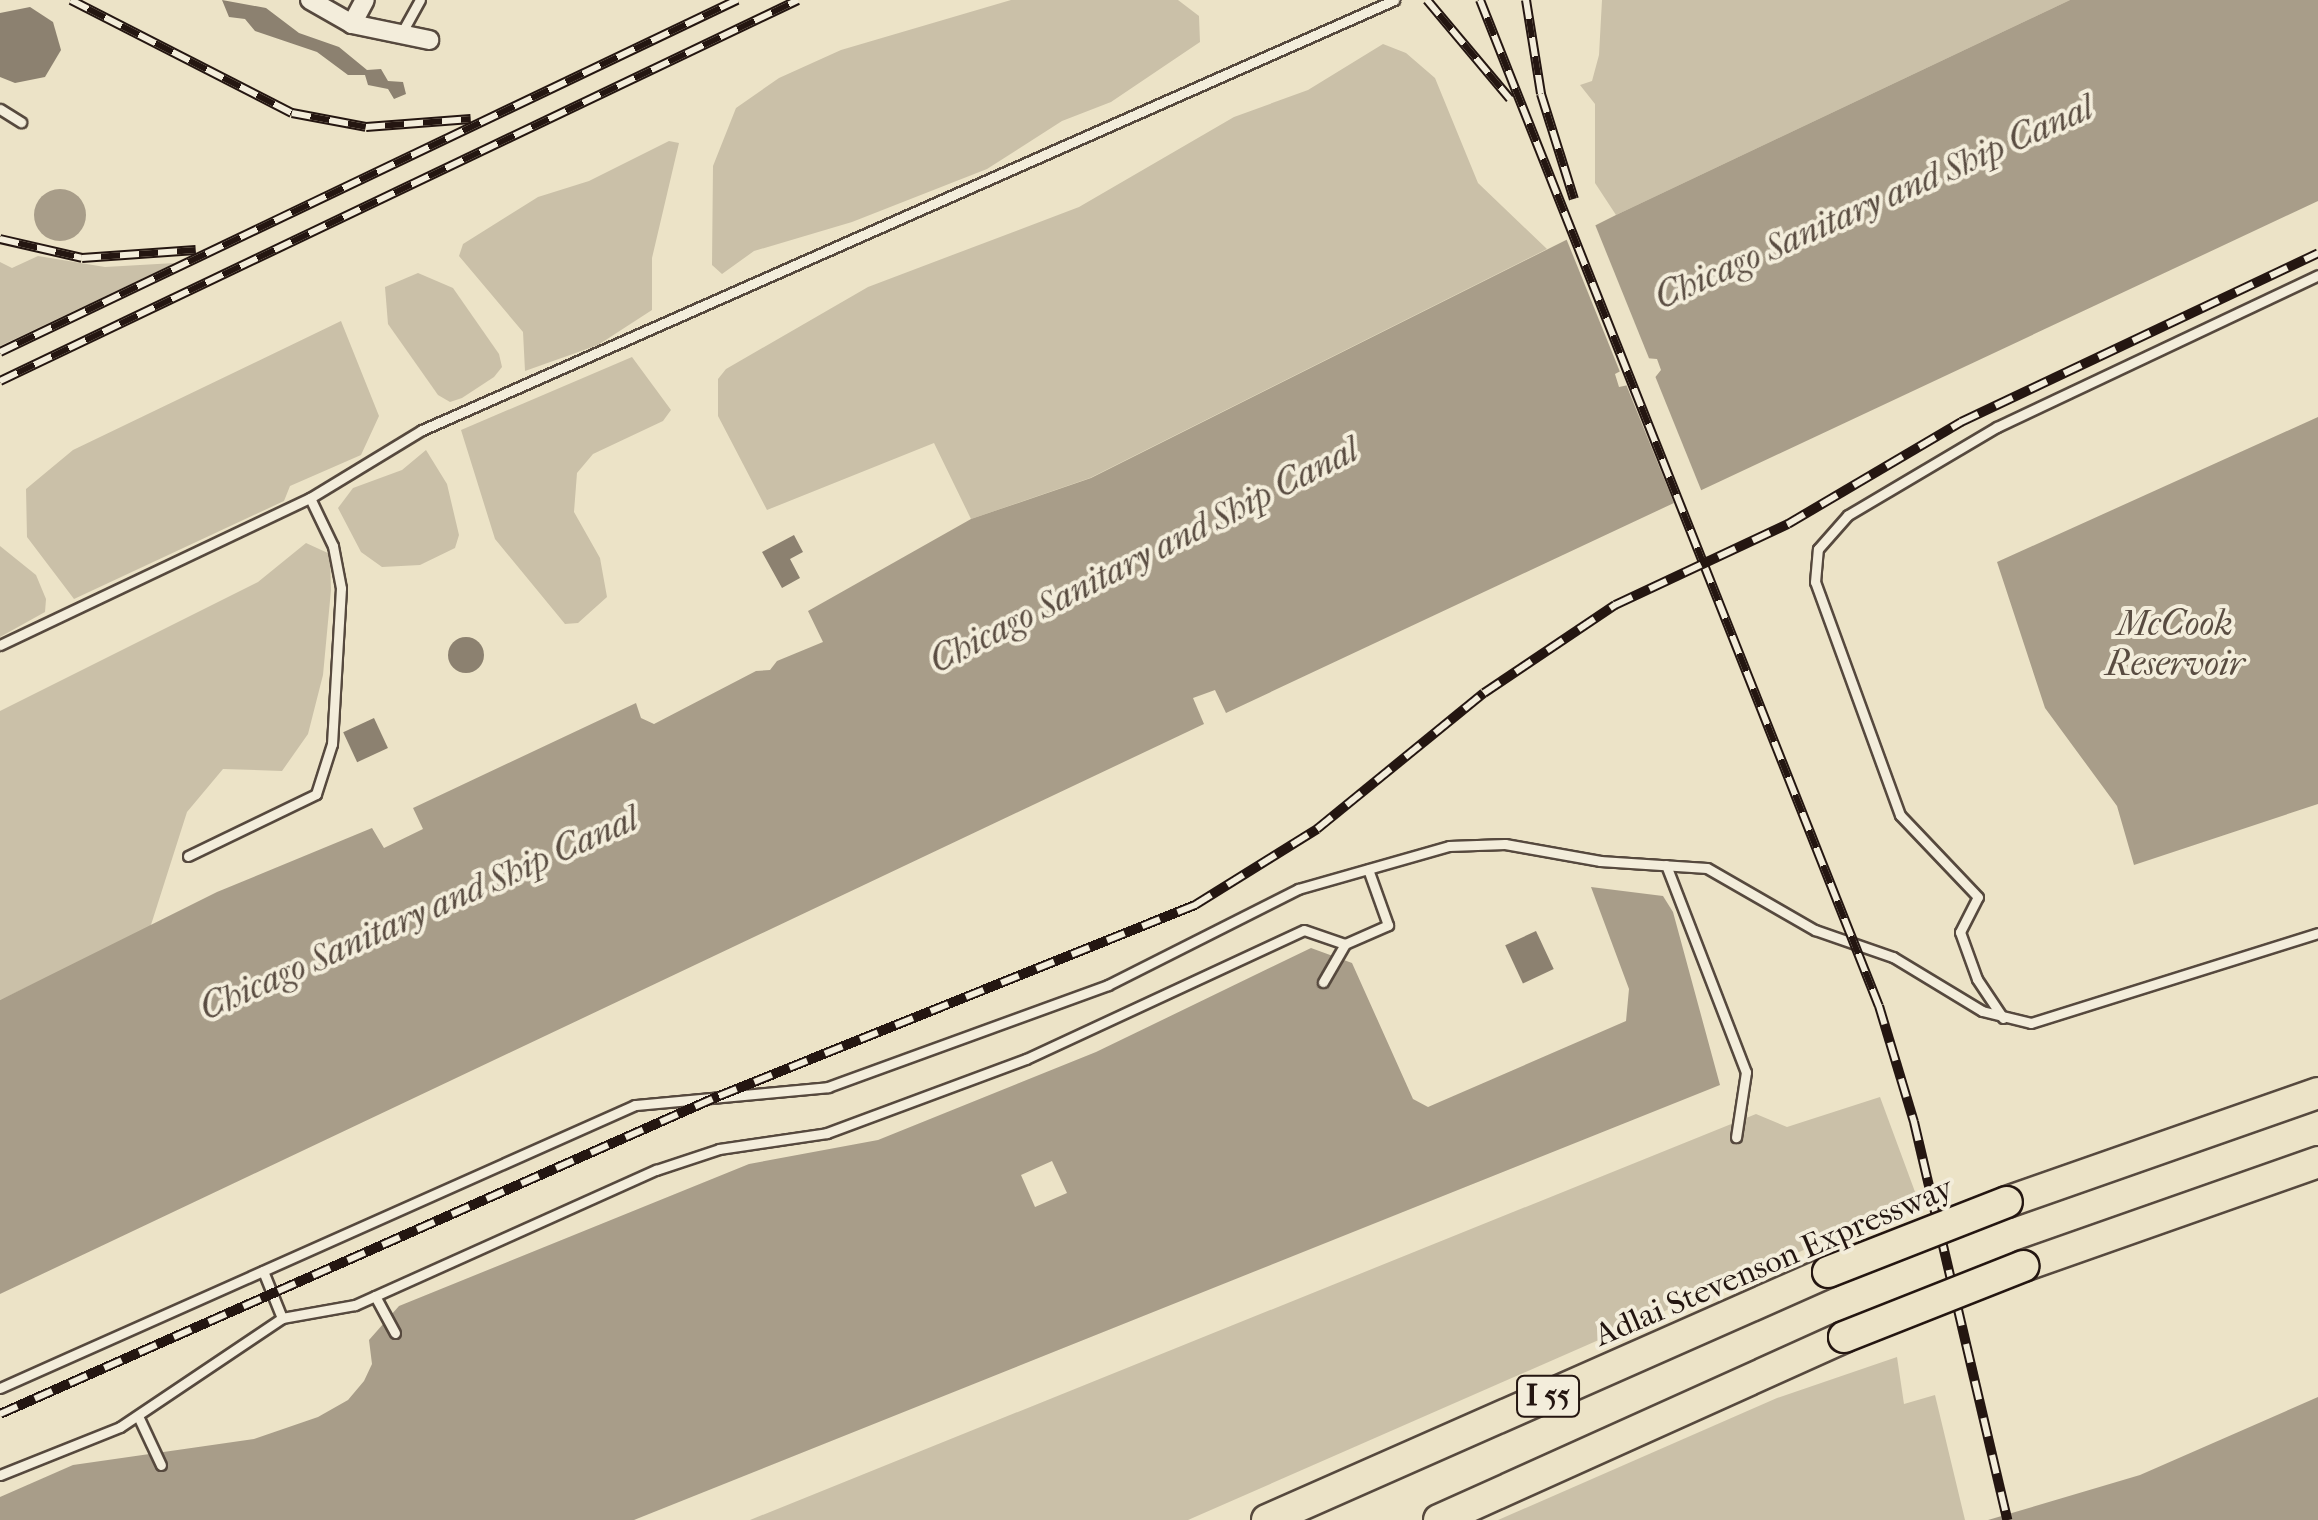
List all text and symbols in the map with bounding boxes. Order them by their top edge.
water label: Chicago Sanitary and Ship Canal [1649,87,2099,319]
water label: Chicago Sanitary and Ship Canal [923,429,1365,683]
water label: McCook Reservoir [2105,603,2245,685]
water label: Chicago Sanitary and Ship Canal [194,798,644,1030]
street label: Adlai Stevenson Expressway [1589,1169,1959,1355]
road number: I 55 [1516,1371,1580,1421]

